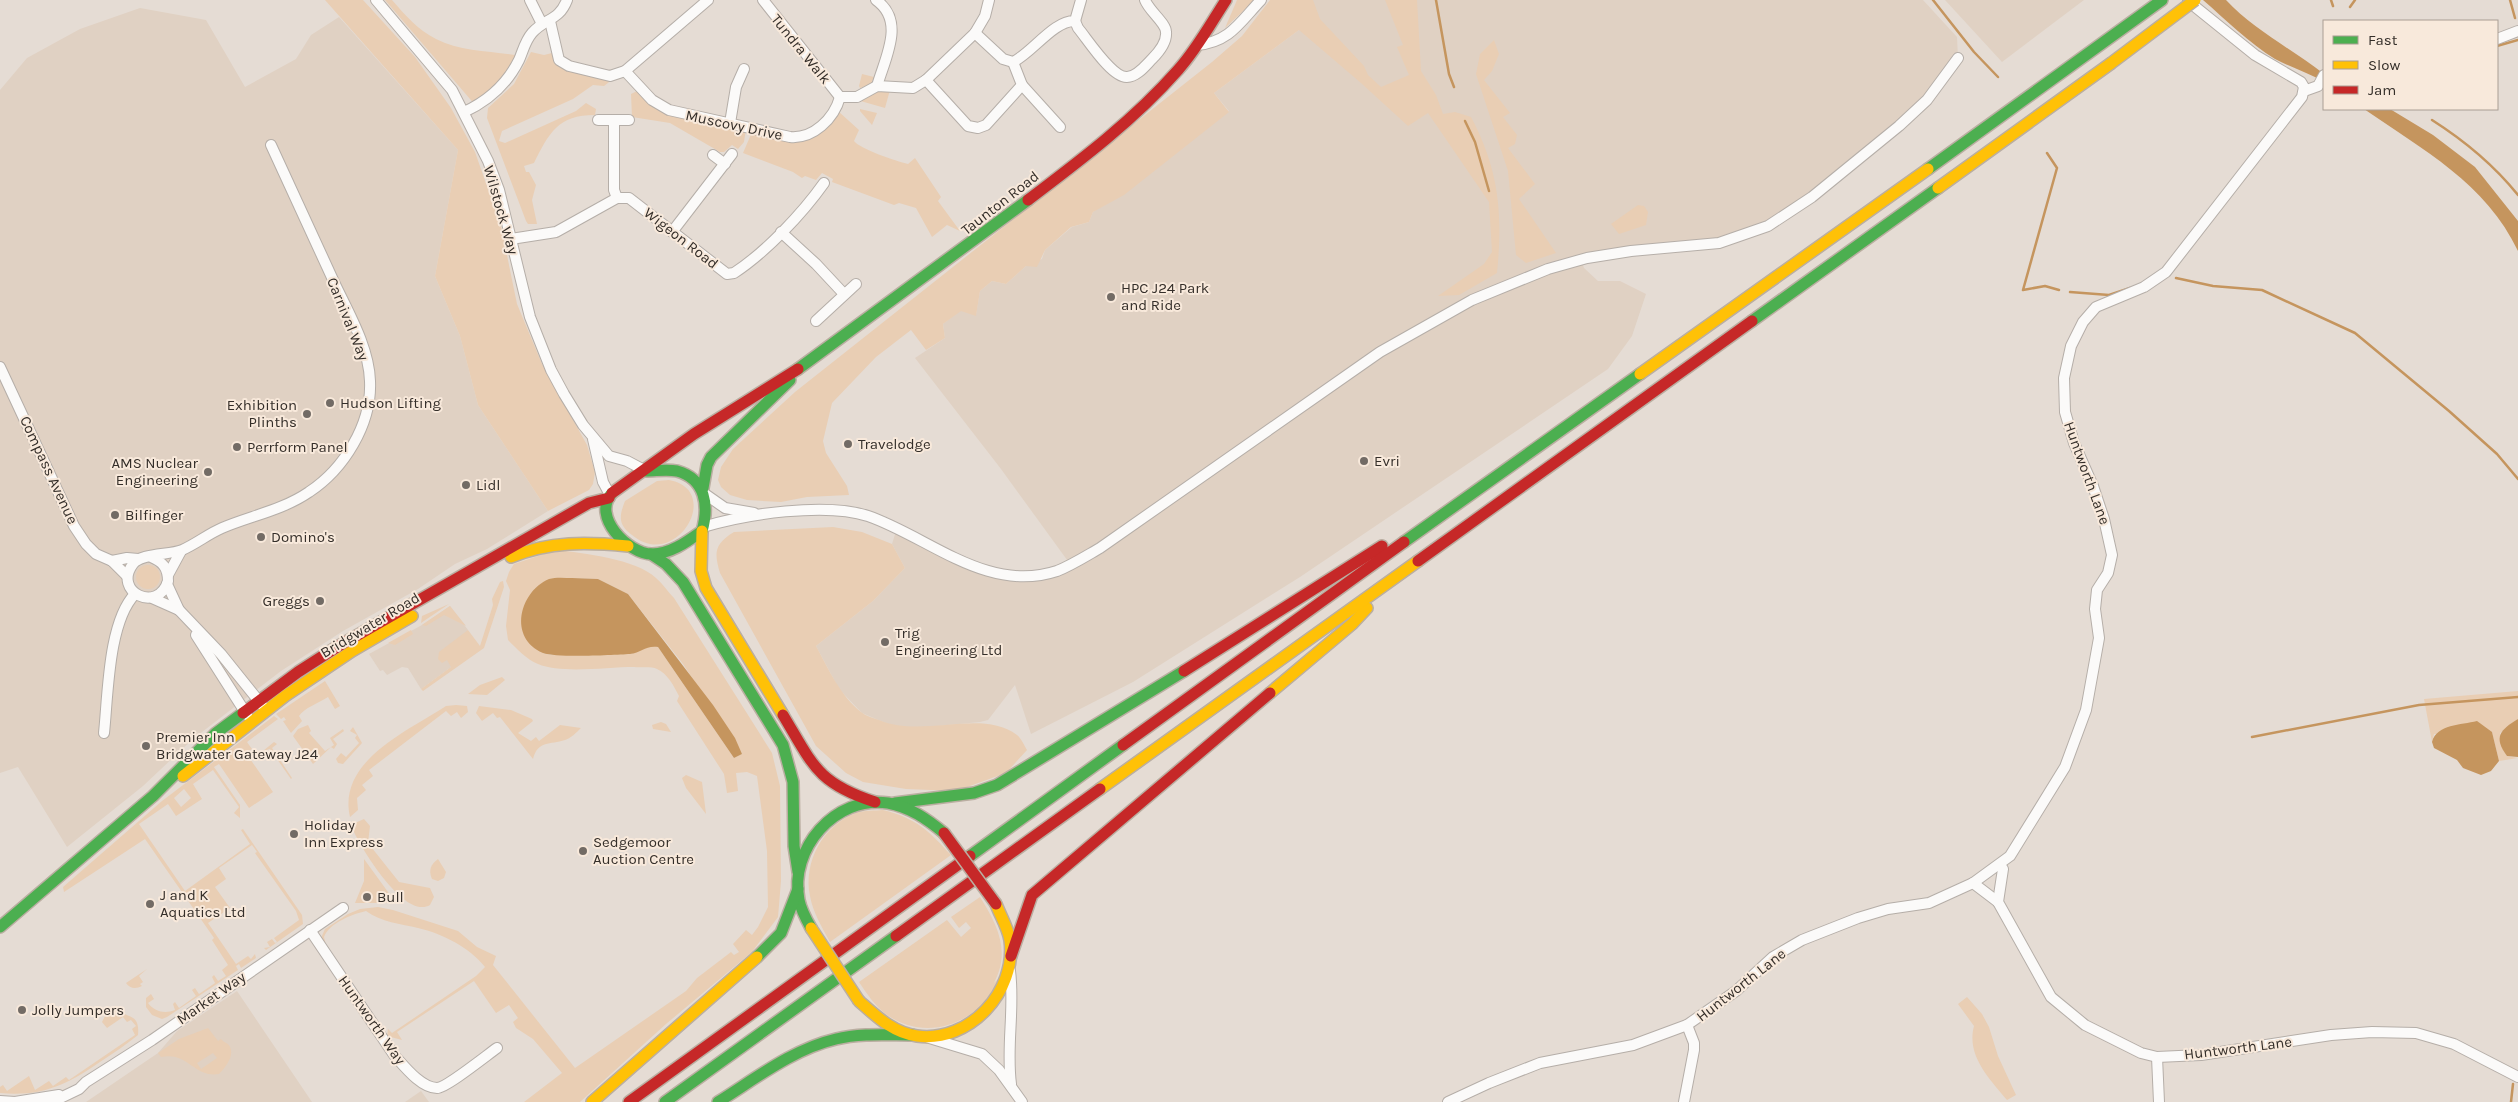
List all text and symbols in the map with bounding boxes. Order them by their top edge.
street label: Tundra Walk [767,10,835,88]
legend [2323,20,2498,110]
text: Fast [2368,31,2398,49]
text: Slow [2368,56,2400,74]
text: Jam [2368,81,2396,99]
street label: Muscovy Drive [684,106,784,144]
street label: Wilstock Way [480,163,522,257]
street label: Taunton Road [958,167,1042,239]
street label: Wigeon Road [640,203,722,273]
street label: Carnival Way [323,275,373,363]
place label: HPC J24 Park and Ride [1121,279,1209,314]
marker: HPC J24 Park and Ride [1105,291,1117,303]
place label: Hudson Lifting [340,394,441,412]
place label: Exhibition Plinths [227,396,297,431]
marker: Hudson Lifting [324,397,336,409]
marker: Exhibition Plinths [301,408,313,420]
street label: Compass Avenue [16,413,82,527]
street label: Huntworth Lane [2060,419,2114,527]
place label: Travelodge [858,435,931,453]
place label: Perrform Panel [247,438,348,456]
marker: Travelodge [842,438,854,450]
marker: Perrform Panel [231,441,243,453]
place label: Evri [1374,452,1400,470]
place label: AMS Nuclear Engineering [111,454,199,489]
marker: Evri [1358,455,1370,467]
marker: AMS Nuclear Engineering [202,466,214,478]
place label: Lidl [476,476,501,494]
marker: Lidl [460,479,472,491]
place label: Bilfinger [125,506,184,524]
marker: Bilfinger [109,509,121,521]
place label: Domino's [271,528,335,546]
marker: Domino's [255,531,267,543]
street label: Bridgwater Road [317,588,423,662]
place label: Greggs [262,592,310,610]
marker: Greggs [314,595,326,607]
place label: Trig Engineering Ltd [895,624,1002,659]
marker: Trig Engineering Ltd [879,636,891,648]
place label: Premier Inn Bridgwater Gateway J24 [156,728,319,763]
marker: Premier Inn Bridgwater Gateway J24 [140,740,152,752]
place label: Holiday Inn Express [304,816,384,851]
marker: Holiday Inn Express [288,828,300,840]
place label: Sedgemoor Auction Centre [593,833,694,868]
marker: Sedgemoor Auction Centre [577,845,589,857]
place label: J and K Aquatics Ltd [160,886,246,921]
place label: Bull [377,888,404,906]
marker: Bull [361,891,373,903]
marker: J and K Aquatics Ltd [144,898,156,910]
street label: Huntworth Lane [1693,944,1789,1026]
street label: Market Way [173,968,249,1028]
street label: Huntworth Way [335,972,409,1068]
place label: Jolly Jumpers [32,1001,124,1019]
marker: Jolly Jumpers [16,1004,28,1016]
street label: Huntworth Lane [2183,1032,2293,1064]

